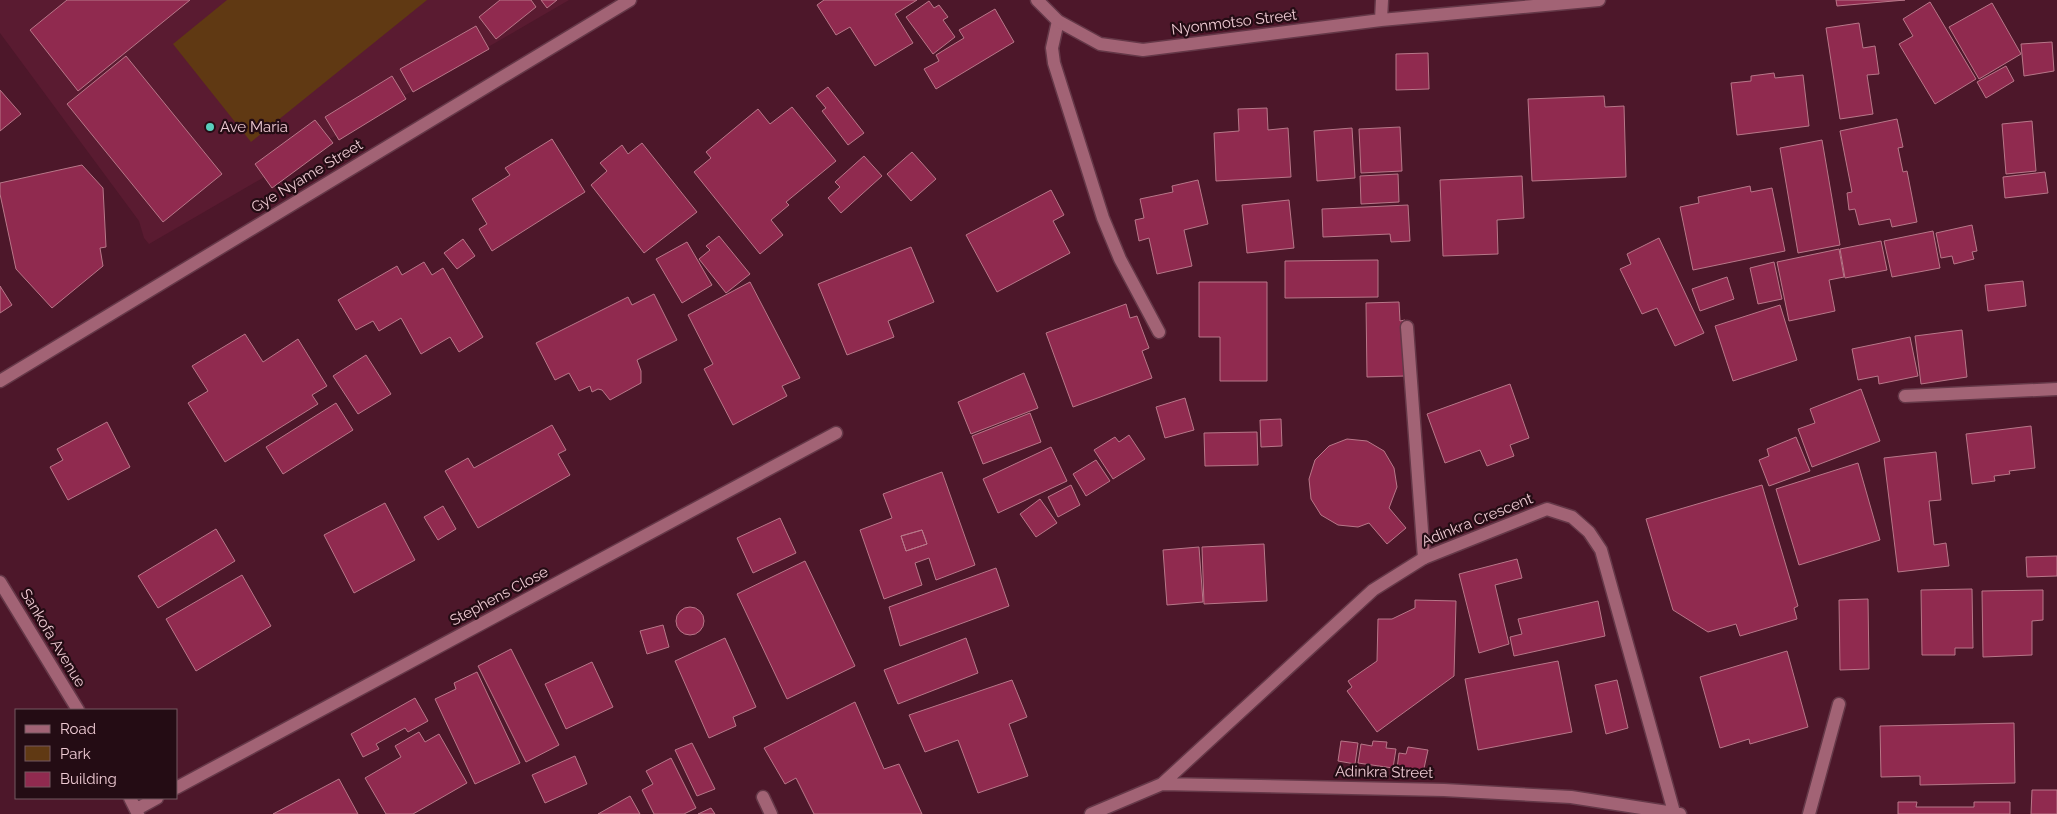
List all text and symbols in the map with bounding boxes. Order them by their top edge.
street label: Nyonmotso Street [1170,5,1298,39]
place label: Ave Maria [220,118,288,136]
marker: Ave Maria [204,121,216,133]
street label: Gye Nyame Street [248,136,366,216]
street label: Adinkra Crescent [1419,489,1535,551]
street label: Stephens Close [447,562,551,629]
street label: Sankofa Avenue [17,586,90,691]
legend [15,709,178,799]
text: Road [60,720,96,738]
text: Park [60,745,91,763]
street label: Adinkra Street [1335,762,1433,782]
text: Building [60,770,117,788]

